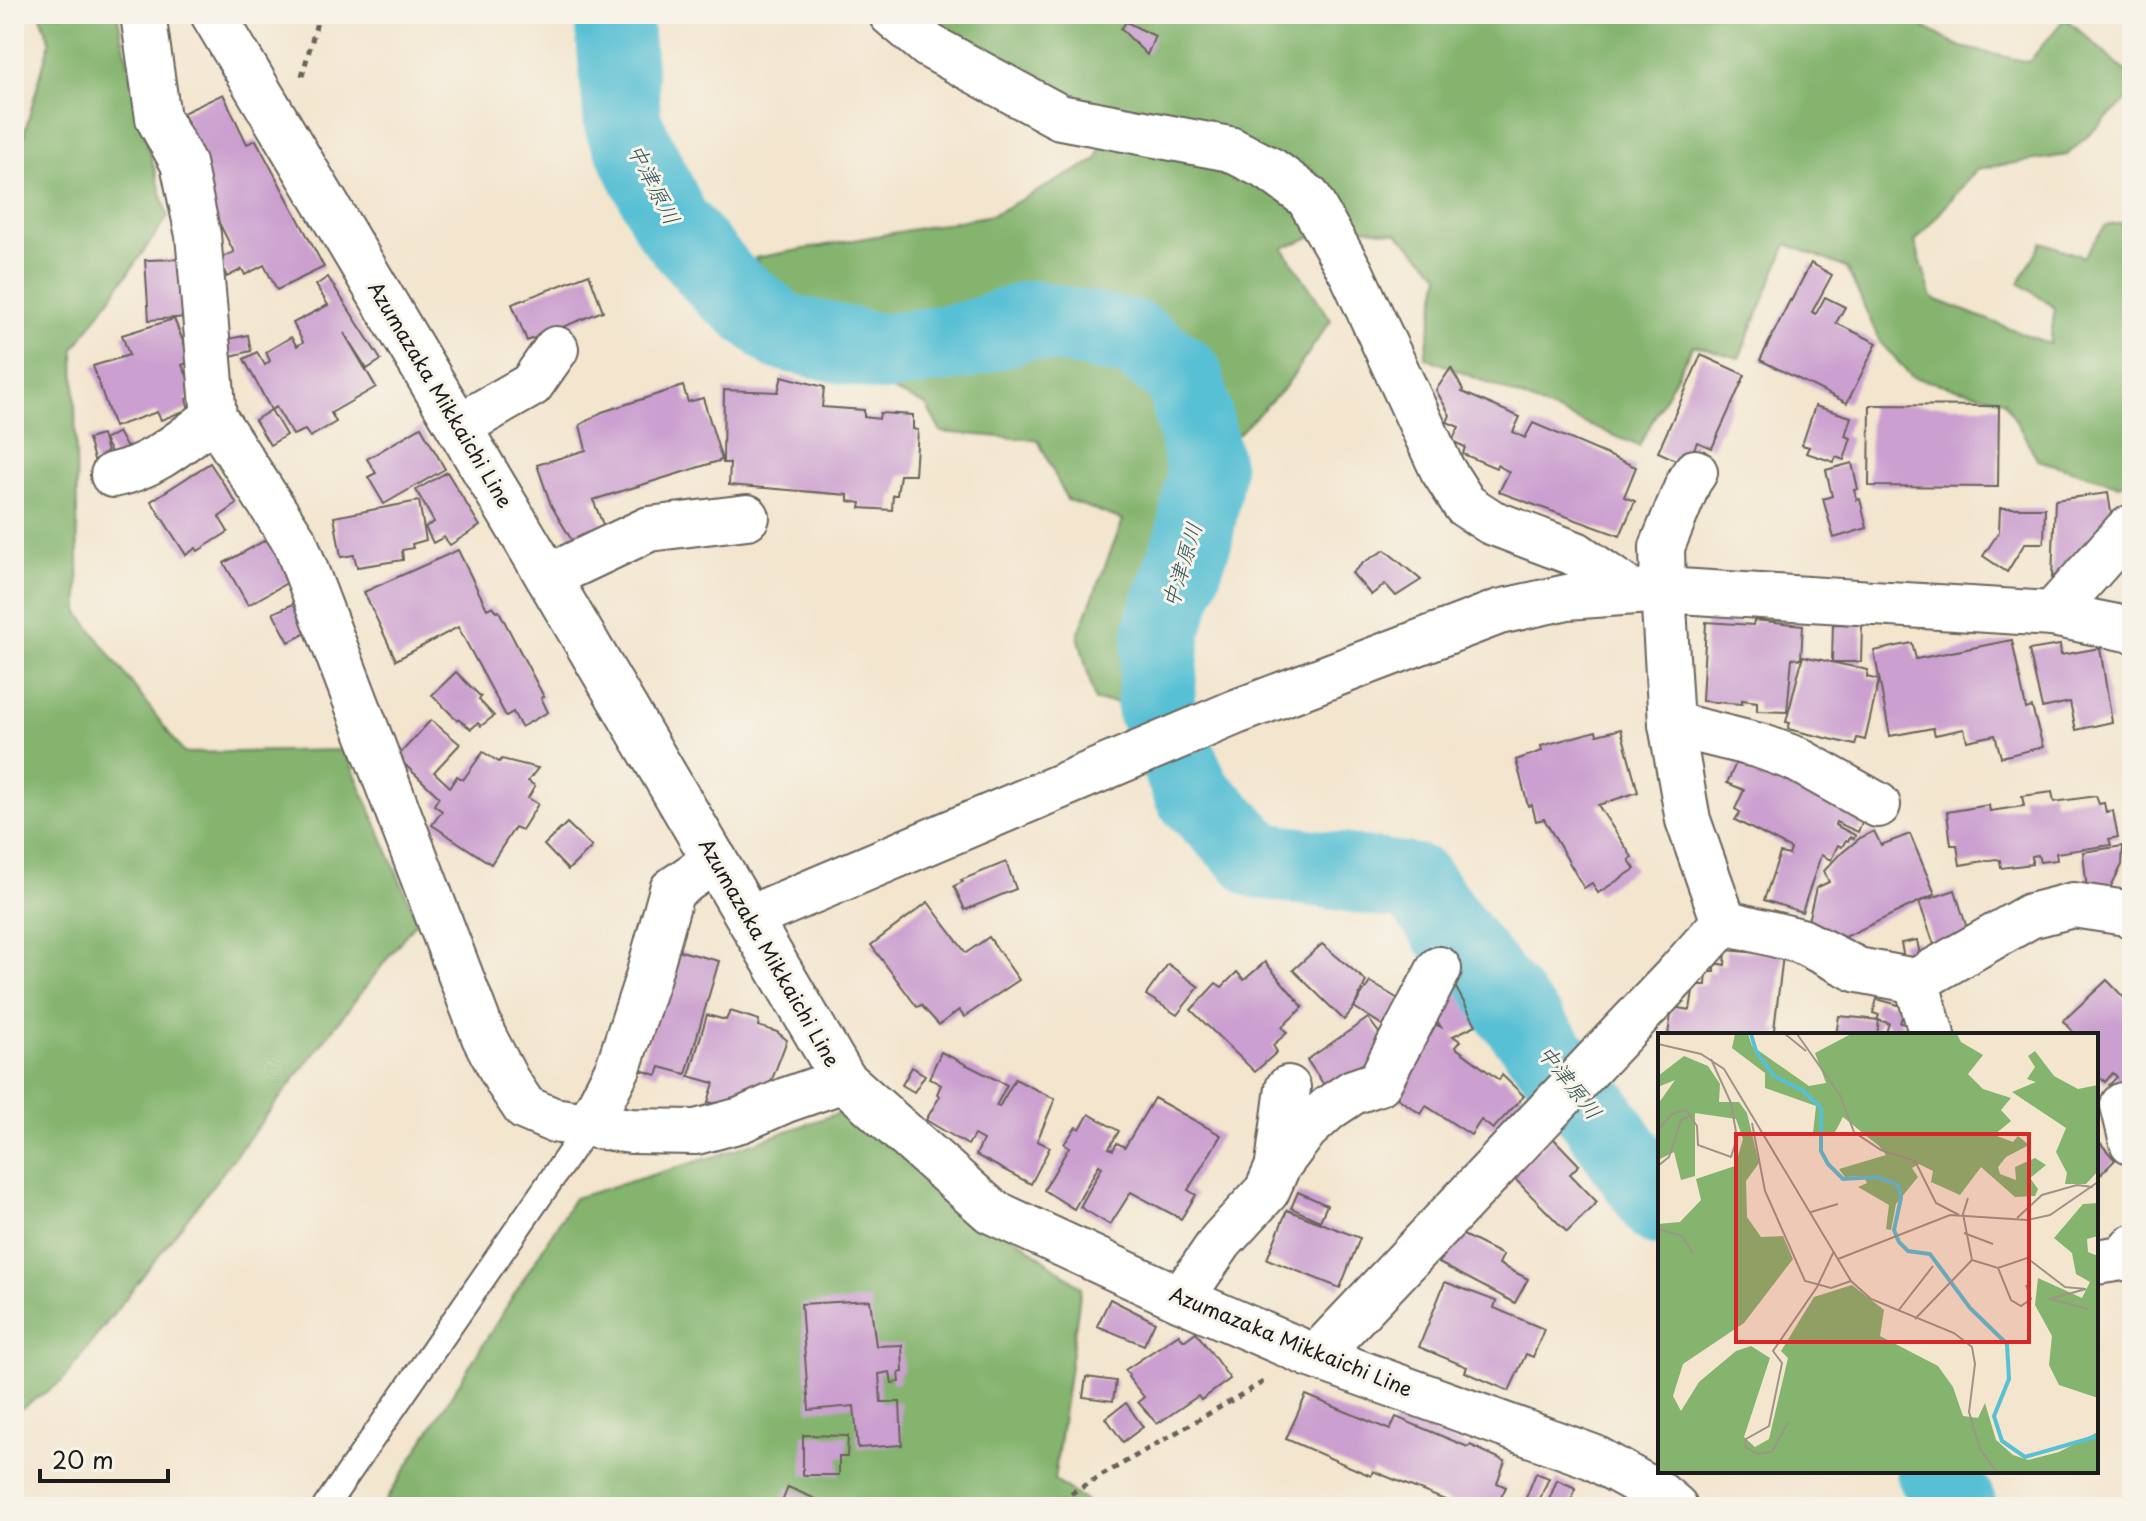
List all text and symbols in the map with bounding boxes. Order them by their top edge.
water label: 中津原川 [621,137,690,230]
street label: Azumazaka Mikkaichi Line [361,275,521,514]
water label: 中津原川 [1152,518,1209,611]
street label: Azumazaka Mikkaichi Line [692,833,848,1072]
inset map [1658,1033,2098,1473]
water label: 中津原川 [1531,1036,1611,1126]
street label: Azumazaka Mikkaichi Line [1165,1279,1417,1404]
scale bar [40,1433,168,1483]
text: 20 m [52,1441,114,1477]

